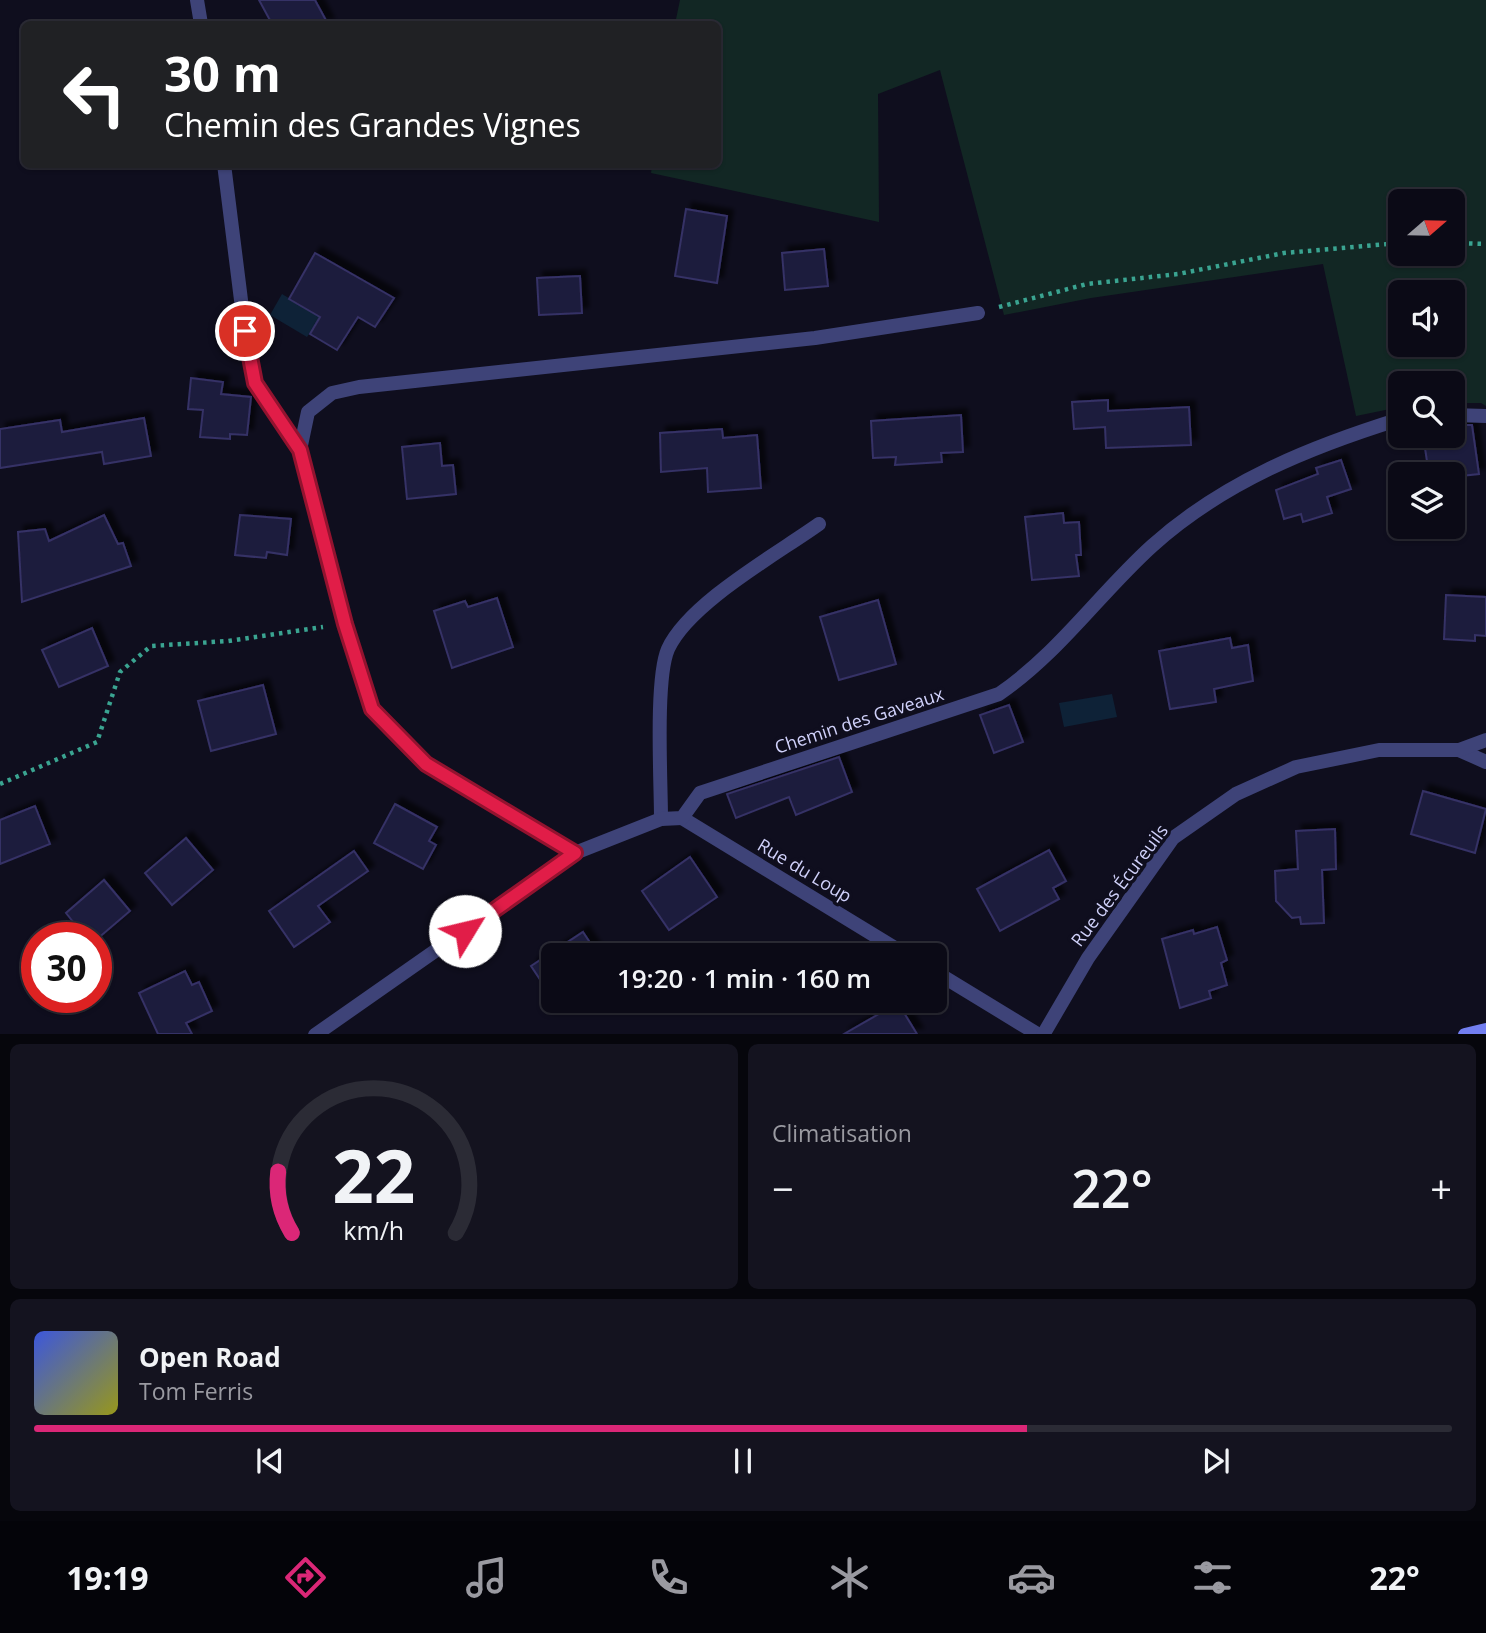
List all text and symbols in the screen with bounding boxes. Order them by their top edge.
text: 30 m [164,40,281,106]
icon: left [49,49,140,140]
text: Chemin des Grandes Vignes [164,103,581,146]
north arrow [1388,189,1465,266]
map controls [1388,189,1465,539]
button: sound [1388,280,1465,357]
pin [215,301,275,361]
icon: arrive [226,312,264,350]
button: search [1388,371,1465,448]
button: layers [1388,462,1465,539]
street label: Chemin des Gaveaux [771,681,947,759]
street label: Rue des Écureuils [1065,819,1173,951]
street label: Rue du Loup [753,832,857,908]
position arrow [428,894,502,968]
speed limit sign: 30 [21,922,112,1013]
text: 19:20 · 1 min · 160 m [617,960,871,996]
text: Climatisation [772,1117,912,1149]
text: 22 [332,1125,416,1224]
text: 22° [1071,1152,1153,1223]
text: − [772,1162,794,1214]
text: + [1430,1162,1452,1214]
text: km/h [344,1212,404,1246]
text: Open Road [139,1339,281,1375]
text: Tom Ferris [139,1375,253,1407]
icon: previous [251,1442,289,1480]
icon: pause [724,1442,762,1480]
icon: next [1197,1442,1235,1480]
icon: directions [281,1553,330,1602]
icon: music [462,1553,511,1602]
icon: phone [644,1553,693,1602]
icon: climate [825,1553,874,1602]
icon: car [1007,1553,1056,1602]
icon: filters [1188,1553,1237,1602]
text: 19:19 [66,1556,149,1599]
text: 22° [1369,1556,1420,1599]

